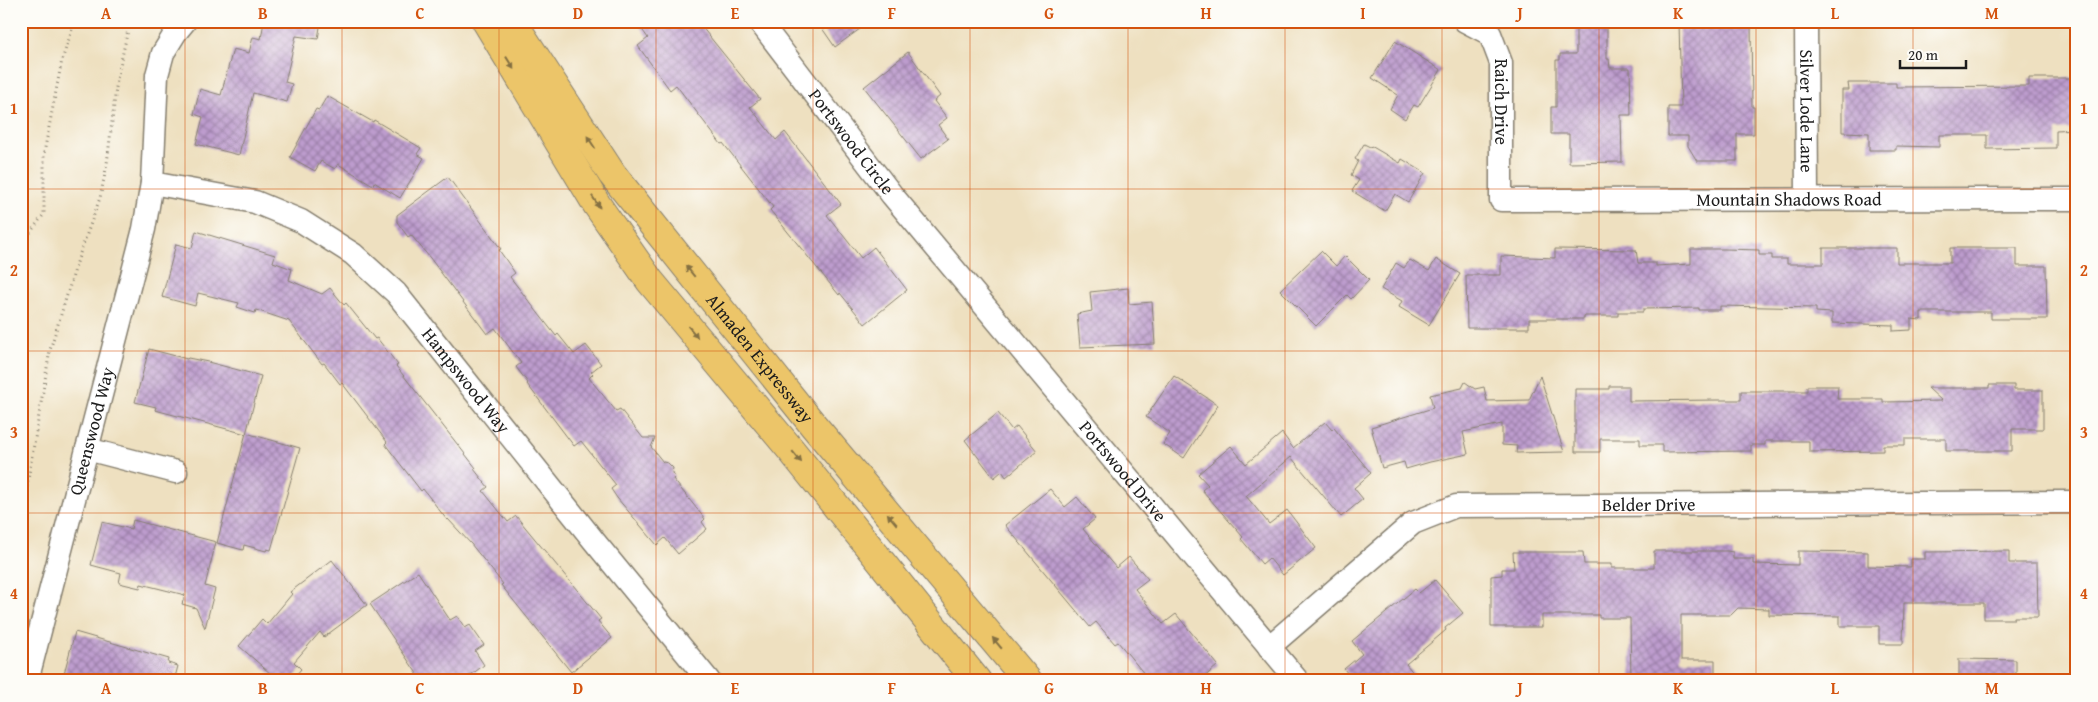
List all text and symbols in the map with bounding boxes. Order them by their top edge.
text: A [101,1,112,25]
text: B [258,1,268,25]
text: C [415,1,425,25]
text: D [573,1,583,25]
text: E [731,1,740,25]
text: F [888,1,896,25]
text: G [1044,1,1054,25]
text: H [1200,1,1212,25]
text: I [1360,1,1366,25]
text: J [1514,1,1523,25]
text: K [1673,1,1684,25]
text: L [1831,1,1840,25]
text: M [1985,1,1999,25]
scale bar [1900,38,1967,70]
text: 20 m [1908,44,1939,65]
street label: Silver Lode Lane [1793,49,1821,173]
one-way arrow [506,57,515,70]
street label: Raich Drive [1488,59,1515,145]
street label: Portswood Circle [802,83,901,200]
text: 1 [10,96,18,120]
text: 1 [2080,96,2088,120]
one-way arrow [586,135,596,149]
street label: Mountain Shadows Road [1696,185,1882,213]
one-way arrow [591,195,600,208]
text: 2 [10,258,18,282]
text: 2 [2080,258,2088,282]
one-way arrow [684,265,695,278]
street label: Almaden Expressway [700,287,820,429]
street label: Hampswood Way [416,321,517,439]
one-way arrow [687,326,698,338]
street label: Queenswood Way [62,364,121,498]
street label: Portswood Drive [1073,414,1174,527]
text: 3 [10,420,18,444]
text: 3 [2080,420,2088,444]
one-way arrow [791,450,802,463]
street label: Belder Drive [1602,490,1696,518]
one-way arrow [887,513,898,525]
text: 4 [10,581,18,605]
text: 4 [2080,581,2088,605]
one-way arrow [991,637,1002,650]
text: A [101,676,112,700]
text: B [258,676,268,700]
text: C [415,676,425,700]
text: D [573,676,583,700]
text: E [731,676,740,700]
text: F [888,676,896,700]
text: G [1044,676,1054,700]
text: H [1200,676,1212,700]
text: I [1360,676,1366,700]
text: J [1514,676,1523,700]
text: K [1673,676,1684,700]
text: L [1831,676,1840,700]
text: M [1985,676,1999,700]

